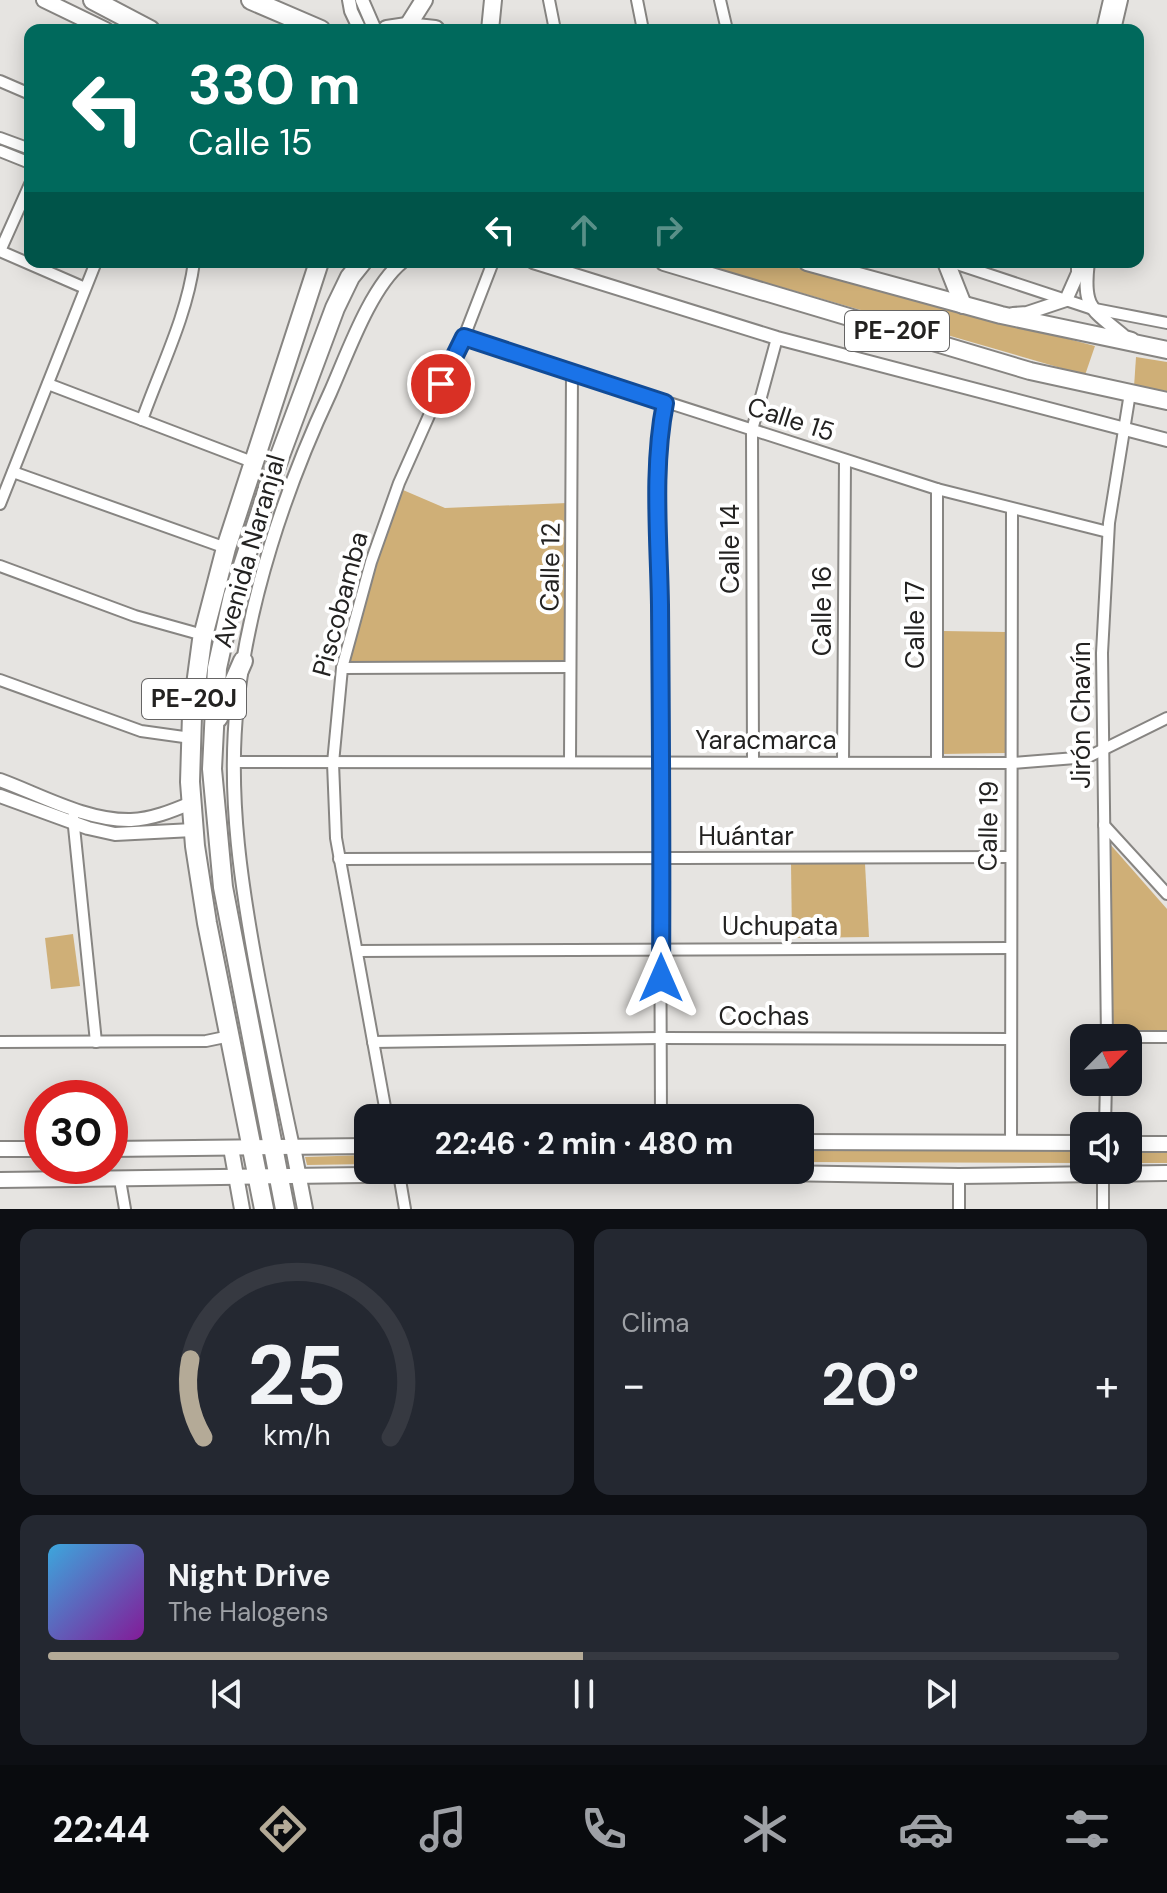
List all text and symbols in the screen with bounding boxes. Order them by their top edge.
text: 330 m [188,48,361,121]
icon: left [56,56,160,160]
text: Calle 15 [188,119,313,166]
icon: left [478,208,522,252]
icon: ahead [562,208,606,252]
icon: right [646,208,690,252]
road number: PE-20F [845,311,949,351]
pin [407,350,475,418]
icon: arrive [419,362,463,406]
street label: Calle 15 [743,389,839,449]
street label: Avenida Naranjal [205,451,293,651]
street label: Calle 14 [713,504,747,594]
street label: Calle 12 [532,522,568,612]
street label: Piscobamba [304,528,376,680]
street label: Calle 16 [805,566,839,656]
street label: Calle 17 [898,581,932,669]
street label: Jirón Chavín [1064,641,1098,789]
road number: PE-20J [142,679,246,719]
street label: Yaracmarca [695,723,837,757]
street label: Calle 19 [970,780,1006,872]
street label: Huántar [698,819,794,853]
street label: Uchupata [722,909,838,943]
position arrow [619,936,703,1020]
street label: Cochas [718,999,810,1033]
north arrow [1070,1024,1142,1096]
map controls [1070,1024,1142,1184]
speed limit sign: 30 [24,1080,128,1184]
button: sound [1070,1112,1142,1184]
text: 22:46 · 2 min · 480 m [435,1124,733,1163]
text: Clima [622,1306,690,1340]
text: 25 [247,1321,347,1430]
text: 20° [821,1345,919,1424]
text: − [622,1356,646,1414]
text: + [1095,1356,1119,1414]
text: km/h [263,1417,331,1454]
text: Night Drive [168,1556,331,1595]
text: The Halogens [168,1595,328,1629]
icon: previous [205,1672,249,1716]
icon: pause [562,1672,606,1716]
icon: next [919,1672,963,1716]
icon: directions [255,1801,311,1857]
icon: music [415,1801,471,1857]
icon: phone [576,1801,632,1857]
icon: climate [737,1801,793,1857]
icon: car [898,1801,954,1857]
icon: filters [1059,1801,1115,1857]
text: 22:44 [52,1806,150,1853]

